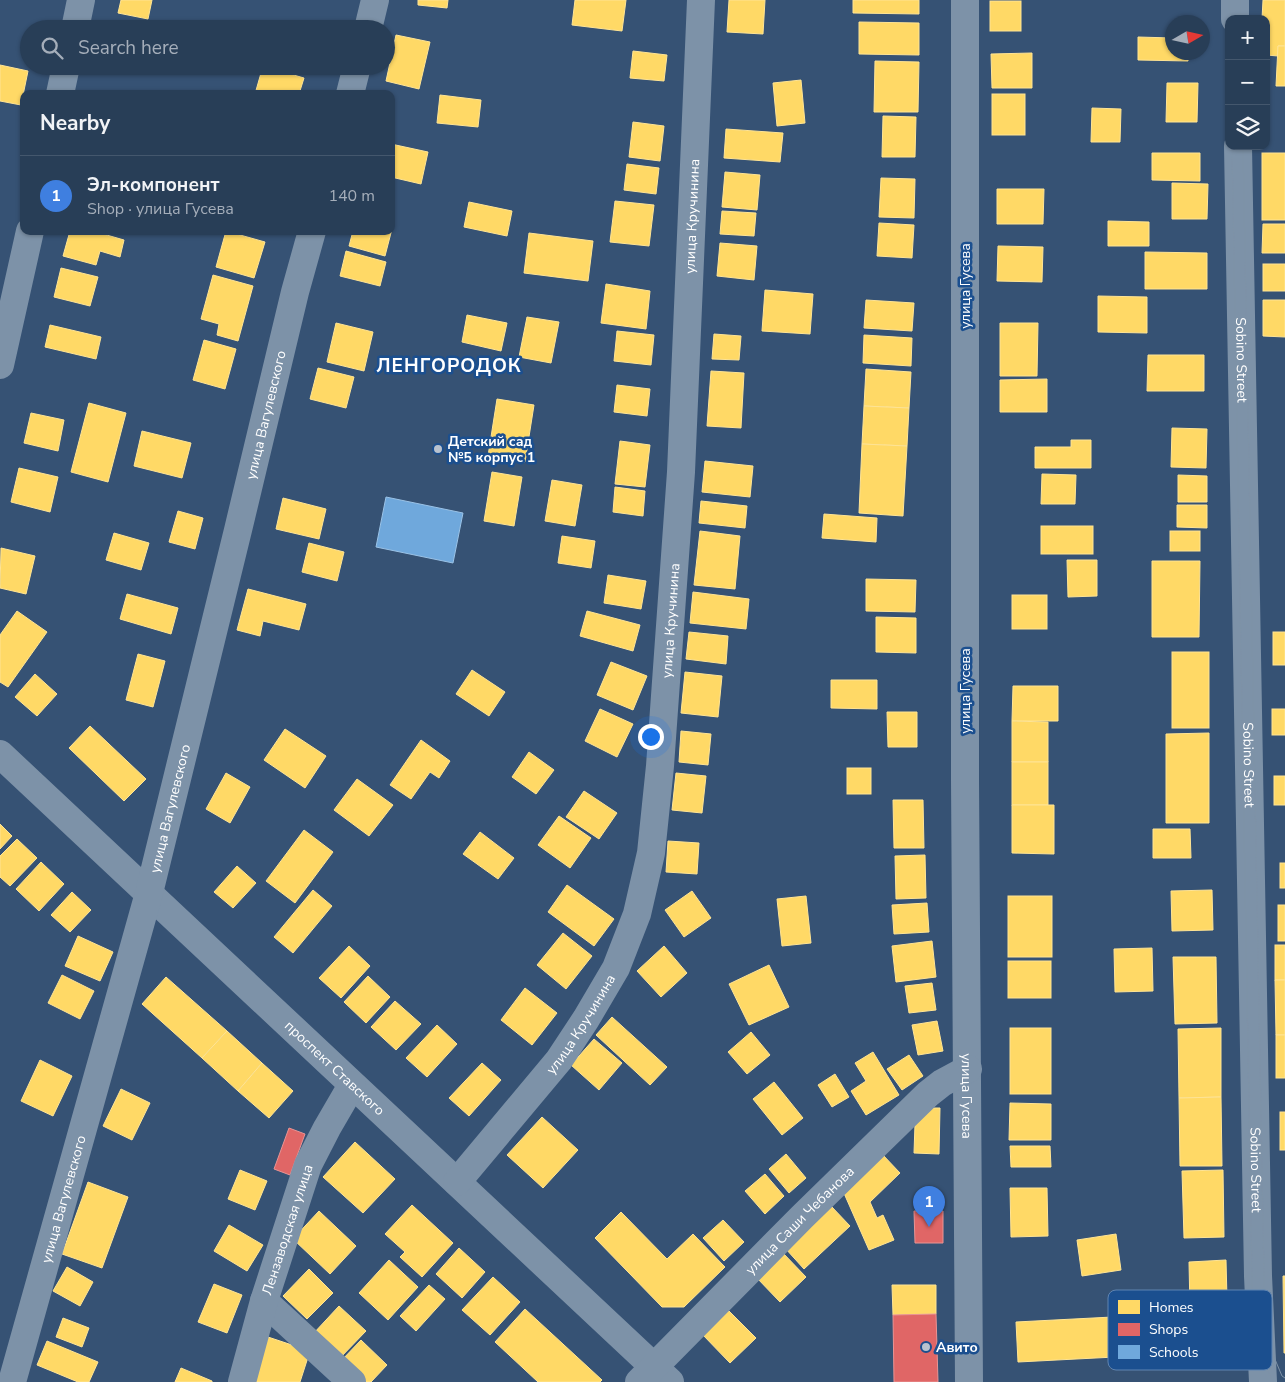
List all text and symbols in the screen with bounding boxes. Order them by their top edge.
north arrow [1165,15,1210,60]
map controls [1225,15,1270,150]
button: + [1225,15,1270,60]
search box [20,20,395,75]
icon: search [38,34,66,62]
text: Search here [78,35,179,61]
button: − [1225,60,1270,105]
button: layers [1225,105,1270,150]
text: Nearby [40,109,110,137]
street label: улица Кручинина [680,158,704,274]
text: Эл-компонент [87,172,220,198]
text: 1 [51,185,61,207]
text: 140 m [328,185,375,207]
text: Shop · улица Гусева [87,198,234,220]
street label: улица Гусева [956,243,975,329]
street label: Sobino Street [1232,317,1252,403]
street label: улица Вагулевского [241,348,290,481]
district label: ЛЕНГОРОДОК [376,353,522,379]
place label: Детский сад №5 корпус 1 [448,432,535,467]
marker: Детский сад №5 корпус 1 [432,443,444,455]
street label: улица Кручинина [657,562,684,679]
street label: улица Гусева [956,648,975,734]
street label: Sobino Street [1239,722,1259,808]
your location [638,724,664,750]
street label: улица Вагулевского [145,742,195,875]
street label: улица Кручинина [542,971,620,1078]
street label: проспект Ставского [281,1016,389,1120]
street label: улица Гусева [957,1053,977,1139]
street label: Sobino Street [1246,1127,1266,1213]
street label: улица Вагулевского [36,1133,90,1265]
street label: Лензаводская улица [257,1162,317,1297]
street label: улица Саши Чебанова [741,1162,858,1279]
pin: 1 [913,1186,945,1227]
legend [1108,1290,1272,1370]
text: Homes [1149,1298,1194,1317]
text: Shops [1149,1320,1189,1339]
place label: Авито [936,1338,978,1357]
marker: Авито [920,1341,932,1353]
text: Schools [1149,1343,1199,1362]

